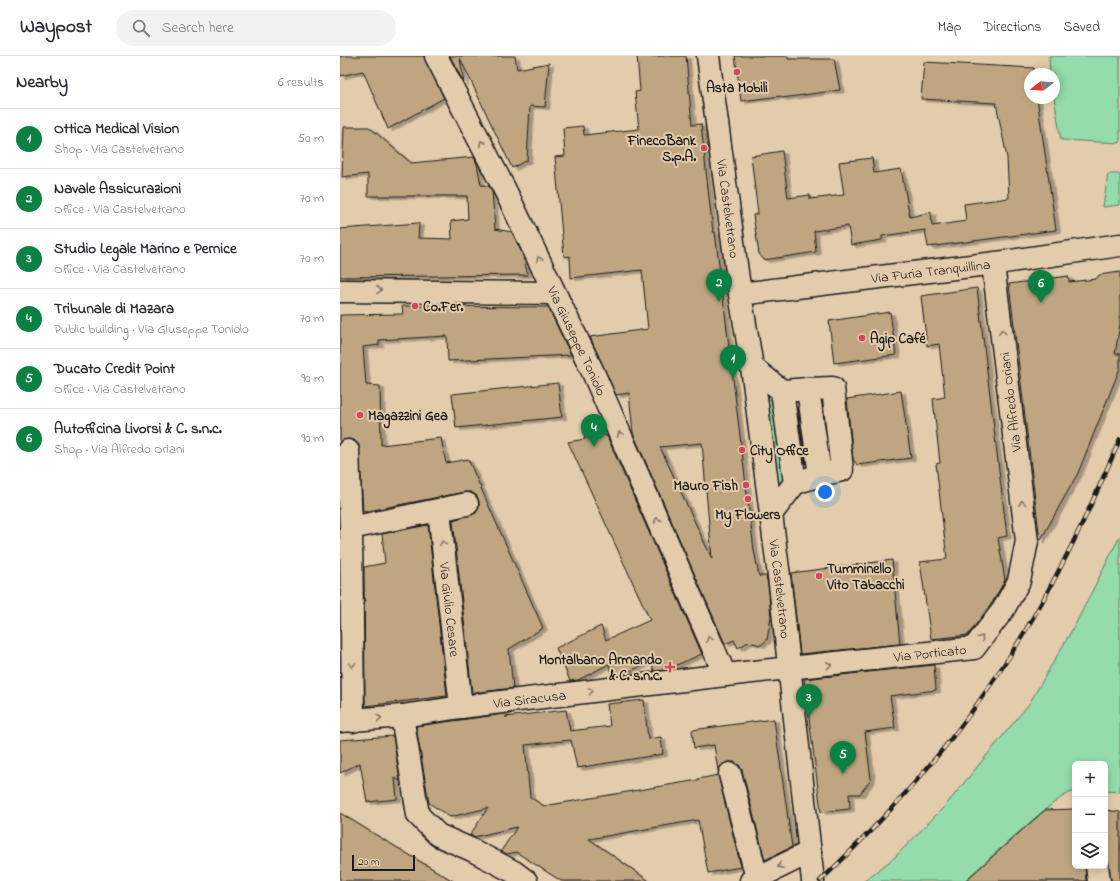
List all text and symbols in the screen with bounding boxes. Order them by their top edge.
search box [116,10,396,46]
text: Waypost [20,14,92,41]
icon: search [130,17,152,39]
text: Search here [162,17,234,39]
text: Map [938,17,961,38]
text: Directions [983,17,1041,38]
text: Saved [1063,17,1100,38]
marker: Asta Mobili [732,67,742,77]
north arrow [1024,68,1060,104]
text: Nearby [16,70,68,95]
text: 6 results [278,73,324,92]
place label: Asta Mobili [706,78,768,99]
text: Ottica Medical Vision [54,118,179,140]
text: 1 [27,129,31,148]
text: 50 m [298,129,324,148]
place label: FinecoBank S.p.A. [627,131,697,168]
text: Shop · Via Castelvetrano [54,140,184,159]
one-way arrow [479,140,486,147]
marker: FinecoBank S.p.A. [699,143,709,153]
street label: Via Castelvetrano [710,157,744,260]
text: Navale Assicurazioni [54,178,181,200]
text: 2 [26,189,32,208]
text: 70 m [300,189,324,208]
text: Office · Via Castelvetrano [54,200,186,219]
text: Studio Legale Marino e Pernice [54,238,237,260]
text: 3 [26,249,32,268]
text: 70 m [300,249,324,268]
street label: Via Furia Tranquillina [869,255,991,290]
one-way arrow [536,256,544,264]
text: Office · Via Castelvetrano [54,260,186,279]
pin: 2 [706,269,732,302]
pin: 6 [1028,270,1054,303]
street label: Via Giuseppe Toniolo [541,282,611,400]
one-way arrow [376,286,382,294]
place label: Co.Fer. [423,297,464,318]
text: Tribunale di Mazara [54,298,174,320]
marker: Co.Fer. [410,301,420,311]
text: 4 [26,309,32,328]
text: 70 m [300,309,324,328]
text: Public building · Via Giuseppe Toniolo [54,320,249,339]
place label: Agip Café [870,329,926,352]
one-way arrow [997,329,1006,335]
marker: Agip Café [857,333,867,343]
pin: 1 [720,345,746,378]
street label: Via Alfredo Oriani [995,351,1028,454]
text: Ducato Credit Point [54,358,175,380]
text: 5 [25,369,33,388]
text: 90 m [301,369,324,388]
text: Office · Via Castelvetrano [54,380,186,399]
place label: Magazzini Gea [368,406,448,429]
marker: Magazzini Gea [355,410,365,420]
pin: 4 [581,414,607,447]
text: Autofficina Livorsi & C. s.n.c. [54,418,222,440]
text: 6 [26,429,32,448]
text: 90 m [301,429,324,448]
one-way arrow [617,431,625,439]
text: Shop · Via Alfredo Oriani [54,440,185,459]
place label: City Office [750,441,809,464]
marker: City Office [737,445,747,455]
place label: Mauro Fish [673,476,738,497]
marker: Mauro Fish [741,480,751,490]
your location [815,482,835,502]
marker: My Flowers [743,494,753,504]
one-way arrow [1018,500,1027,506]
place label: My Flowers [715,505,781,528]
one-way arrow [654,517,662,524]
street label: Via Castelvetrano [762,538,795,640]
one-way arrow [439,540,448,546]
place label: Tumminello Vito Tabacchi [826,559,905,596]
street label: Via Giulio Cesare [433,560,464,659]
marker: Tumminello Vito Tabacchi [814,571,824,581]
one-way arrow [706,636,714,644]
one-way arrow [977,636,984,643]
street label: Via Porticato [892,640,967,669]
place label: Montalbano Armando & C. s.n.c. [539,650,662,687]
one-way arrow [826,660,832,669]
one-way arrow [348,662,356,668]
marker: Montalbano Armando & C. s.n.c. [665,662,675,672]
pin: 3 [796,684,822,717]
street label: Via Siracusa [491,685,567,715]
one-way arrow [588,687,594,696]
one-way arrow [376,714,382,723]
pin: 5 [830,741,856,774]
map controls [1072,761,1108,869]
button: + [1072,761,1108,797]
button: − [1072,797,1108,833]
button: layers [1072,833,1108,869]
scale bar [352,853,415,872]
text: 20 m [358,854,380,870]
one-way arrow [777,861,785,869]

